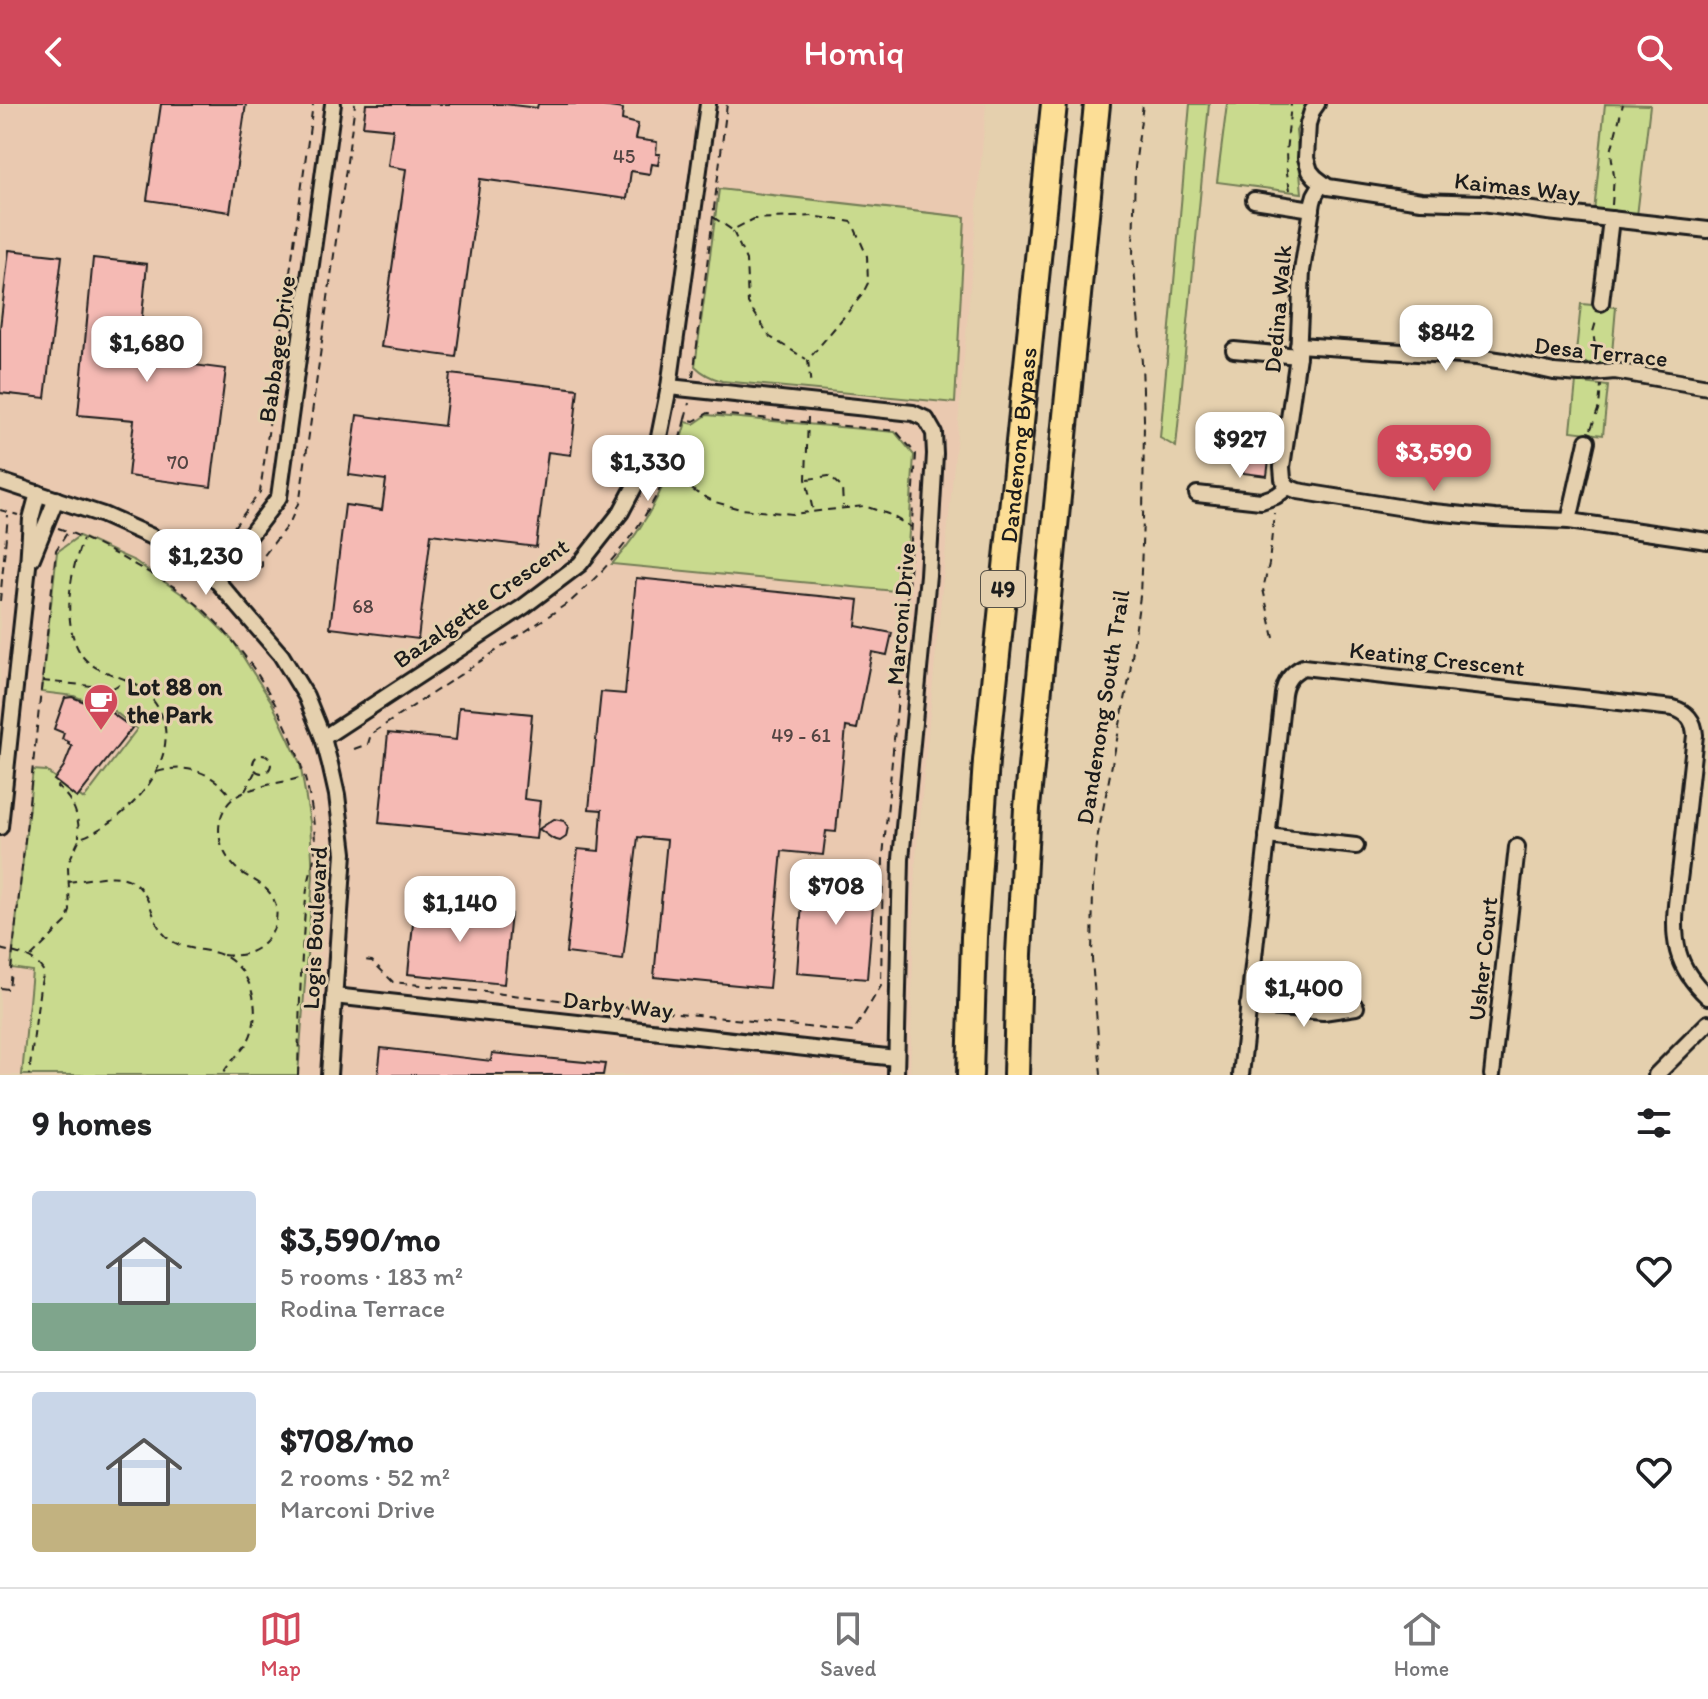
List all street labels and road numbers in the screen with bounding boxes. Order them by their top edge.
street label: Kaimas Way [1453,165,1582,208]
street label: Dedina Walk [1257,243,1298,374]
street label: Babbage Drive [252,274,301,424]
street label: Desa Terrace [1533,330,1669,373]
street label: Dandenong Bypass [994,346,1043,544]
street label: Bazalgette Crescent [387,531,574,674]
street label: Marconi Drive [880,541,921,687]
road number: 49 [981,571,1025,607]
street label: Dandenong South Trail [1070,587,1135,826]
street label: Keating Crescent [1348,635,1526,682]
street label: Logis Boulevard [296,846,333,1010]
street label: Usher Court [1462,895,1503,1022]
street label: Darby Way [561,984,675,1025]

